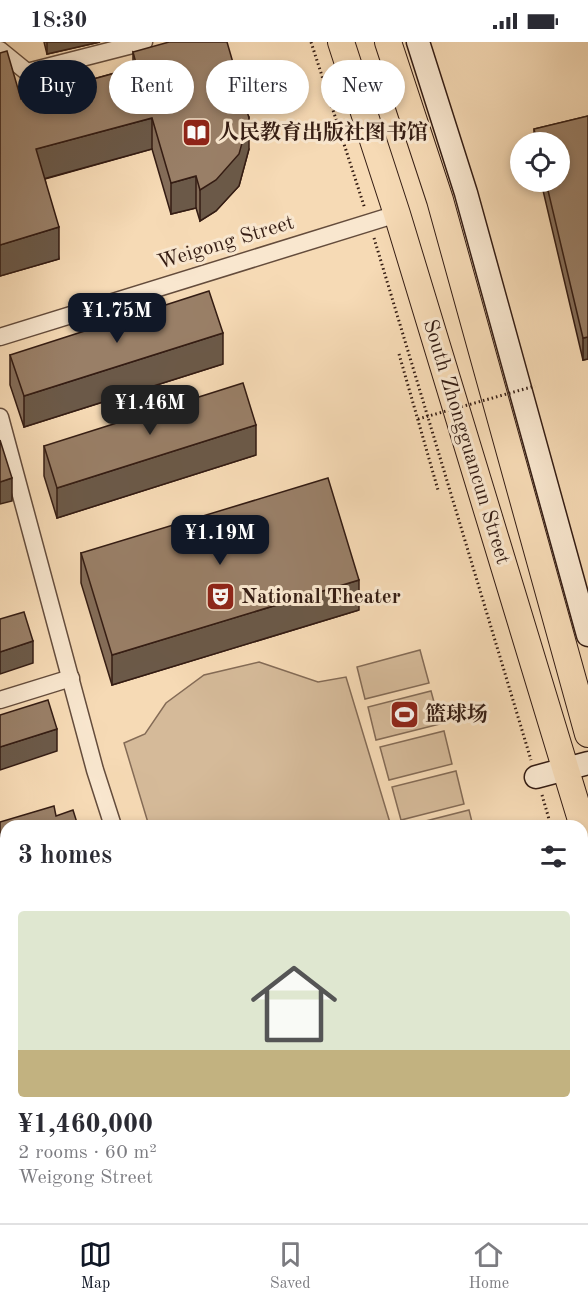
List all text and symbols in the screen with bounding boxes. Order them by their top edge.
text: 18:30 [30,10,87,32]
chip: Buy [18,60,97,114]
chip: Rent [109,60,194,114]
chip: Filters [206,60,309,114]
chip: New [321,60,405,114]
library icon: 人民教育出版社图书馆 [181,117,213,149]
place label: 人民教育出版社图书馆 [218,120,428,144]
map controls [510,132,570,192]
button: locate [510,132,570,192]
street label: Weigong Street [155,212,297,274]
pin: ¥1.75M [68,293,166,344]
text: ¥1.75M [82,302,152,322]
street label: South Zhongguancun Street [419,317,513,567]
pin: ¥1.46M [101,385,199,436]
text: ¥1.46M [115,394,185,414]
pin: ¥1.19M [171,515,269,566]
text: ¥1.19M [185,524,255,544]
theatre icon: National Theater [204,581,236,613]
place label: National Theater [241,587,401,608]
sports icon: 篮球场 [388,699,420,731]
place label: 篮球场 [425,702,488,726]
icon: filters [537,840,570,873]
text: 3 homes [18,843,112,869]
icon: home [240,950,348,1058]
text: ¥1,460,000 [18,1112,153,1138]
text: 2 rooms · 60 m² [18,1143,157,1163]
text: Weigong Street [18,1168,153,1188]
tab: Map [79,1238,112,1294]
tab: Saved [270,1238,311,1294]
tab: Home [468,1238,509,1294]

